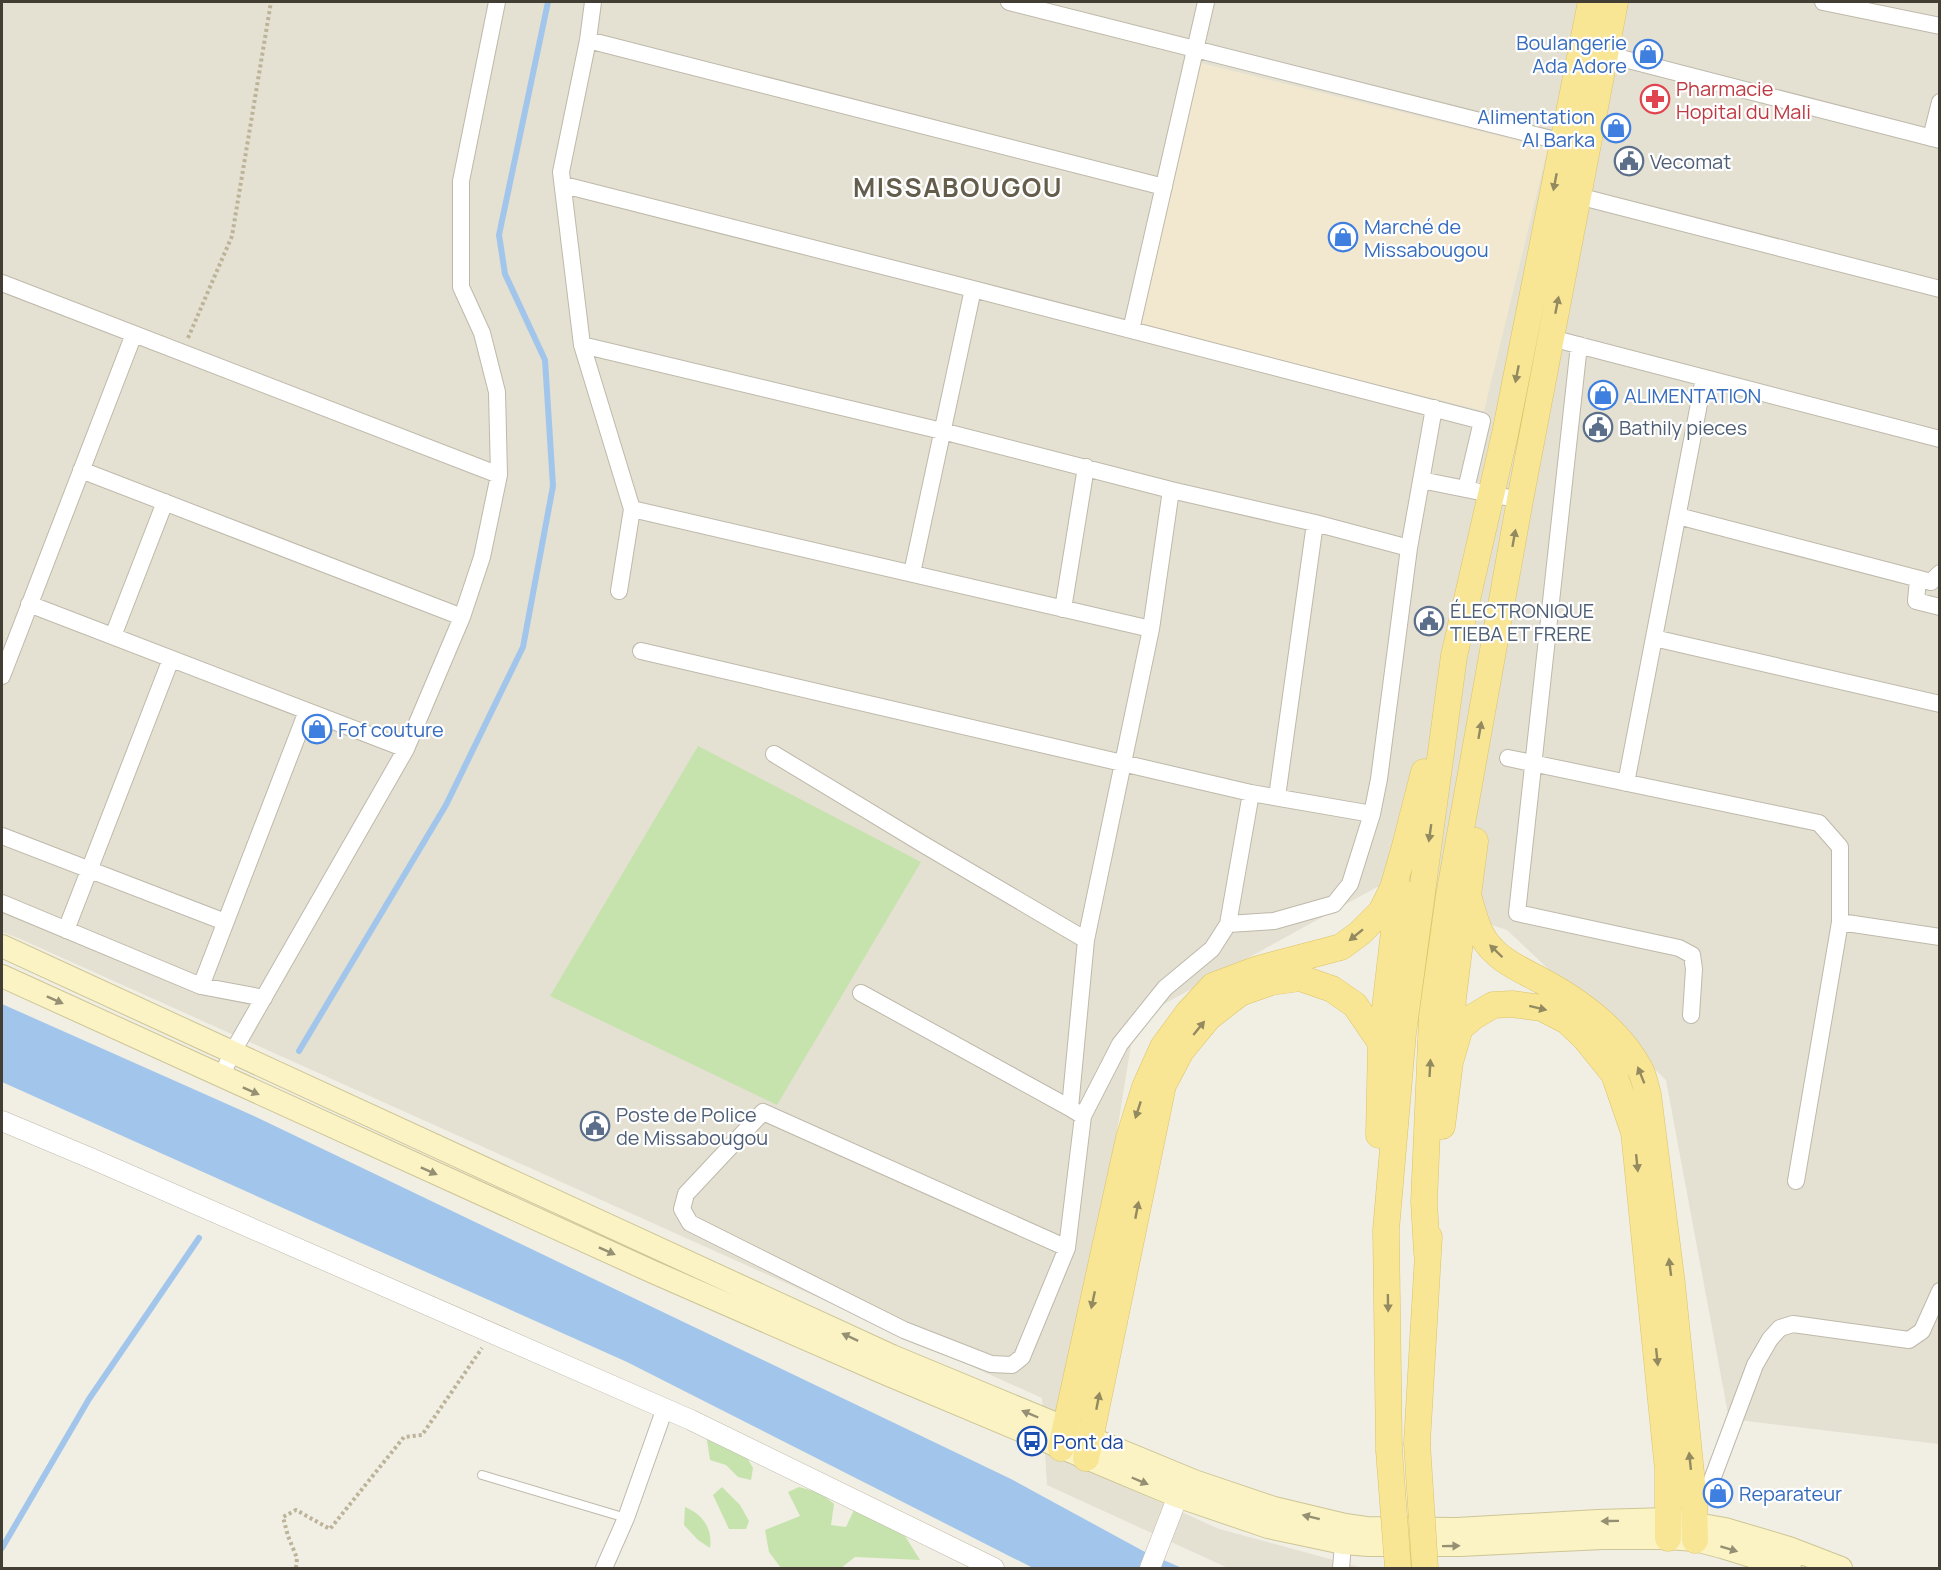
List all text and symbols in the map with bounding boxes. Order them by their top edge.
place label: Boulangerie Ada Adore [1516,29,1627,79]
shop icon: Boulangerie Ada Adore [1632,38,1664,70]
place label: Pharmacie Hopital du Mali [1676,75,1811,125]
pharmacy icon: Pharmacie Hopital du Mali [1639,83,1671,115]
place label: Alimentation Al Barka [1477,103,1595,153]
shop icon: Alimentation Al Barka [1600,112,1632,144]
public building icon: Vecomat [1613,145,1645,177]
place label: Vecomat [1650,148,1731,175]
district label: MISSABOUGOU [853,169,1063,205]
one-way arrow [1550,173,1559,192]
place label: Marché de Missabougou [1364,213,1489,263]
shop icon: Marché de Missabougou [1327,221,1359,253]
one-way arrow [1553,296,1562,315]
one-way arrow [1512,364,1521,383]
shop icon: ALIMENTATION [1587,379,1619,411]
place label: ALIMENTATION [1624,382,1761,409]
public building icon: Bathily pieces [1582,411,1614,443]
place label: Bathily pieces [1619,414,1747,441]
one-way arrow [1509,529,1518,548]
place label: ÉLECTRONIQUE TIEBA ET FRERE [1450,597,1594,647]
public building icon: ÉLECTRONIQUE TIEBA ET FRERE [1413,605,1445,637]
shop icon: Fof couture [301,713,333,745]
place label: Fof couture [338,716,444,743]
one-way arrow [1475,721,1484,740]
one-way arrow [1425,824,1434,843]
one-way arrow [1348,929,1364,942]
one-way arrow [1488,944,1503,958]
one-way arrow [46,996,64,1005]
one-way arrow [1529,1004,1547,1014]
one-way arrow [1193,1020,1206,1036]
one-way arrow [1425,1059,1434,1078]
one-way arrow [1636,1066,1645,1084]
one-way arrow [242,1086,260,1096]
place label: Poste de Police de Missabougou [616,1101,768,1151]
one-way arrow [1132,1101,1142,1119]
public building icon: Poste de Police de Missabougou [579,1110,611,1142]
one-way arrow [1632,1153,1642,1172]
one-way arrow [420,1166,438,1176]
one-way arrow [1133,1200,1142,1219]
one-way arrow [598,1246,616,1256]
one-way arrow [1665,1258,1674,1277]
one-way arrow [1088,1290,1097,1309]
one-way arrow [1383,1293,1392,1312]
one-way arrow [841,1332,859,1342]
one-way arrow [1652,1347,1662,1366]
one-way arrow [1094,1391,1103,1410]
one-way arrow [1020,1409,1038,1419]
bus stop icon: Pont da [1016,1425,1048,1457]
place label: Pont da [1053,1428,1124,1455]
one-way arrow [1685,1452,1695,1471]
one-way arrow [1132,1476,1150,1486]
shop icon: Reparateur [1702,1477,1734,1509]
place label: Reparateur [1739,1480,1842,1507]
one-way arrow [1301,1512,1320,1521]
one-way arrow [1600,1516,1619,1525]
one-way arrow [1442,1541,1461,1550]
one-way arrow [1720,1545,1738,1554]

